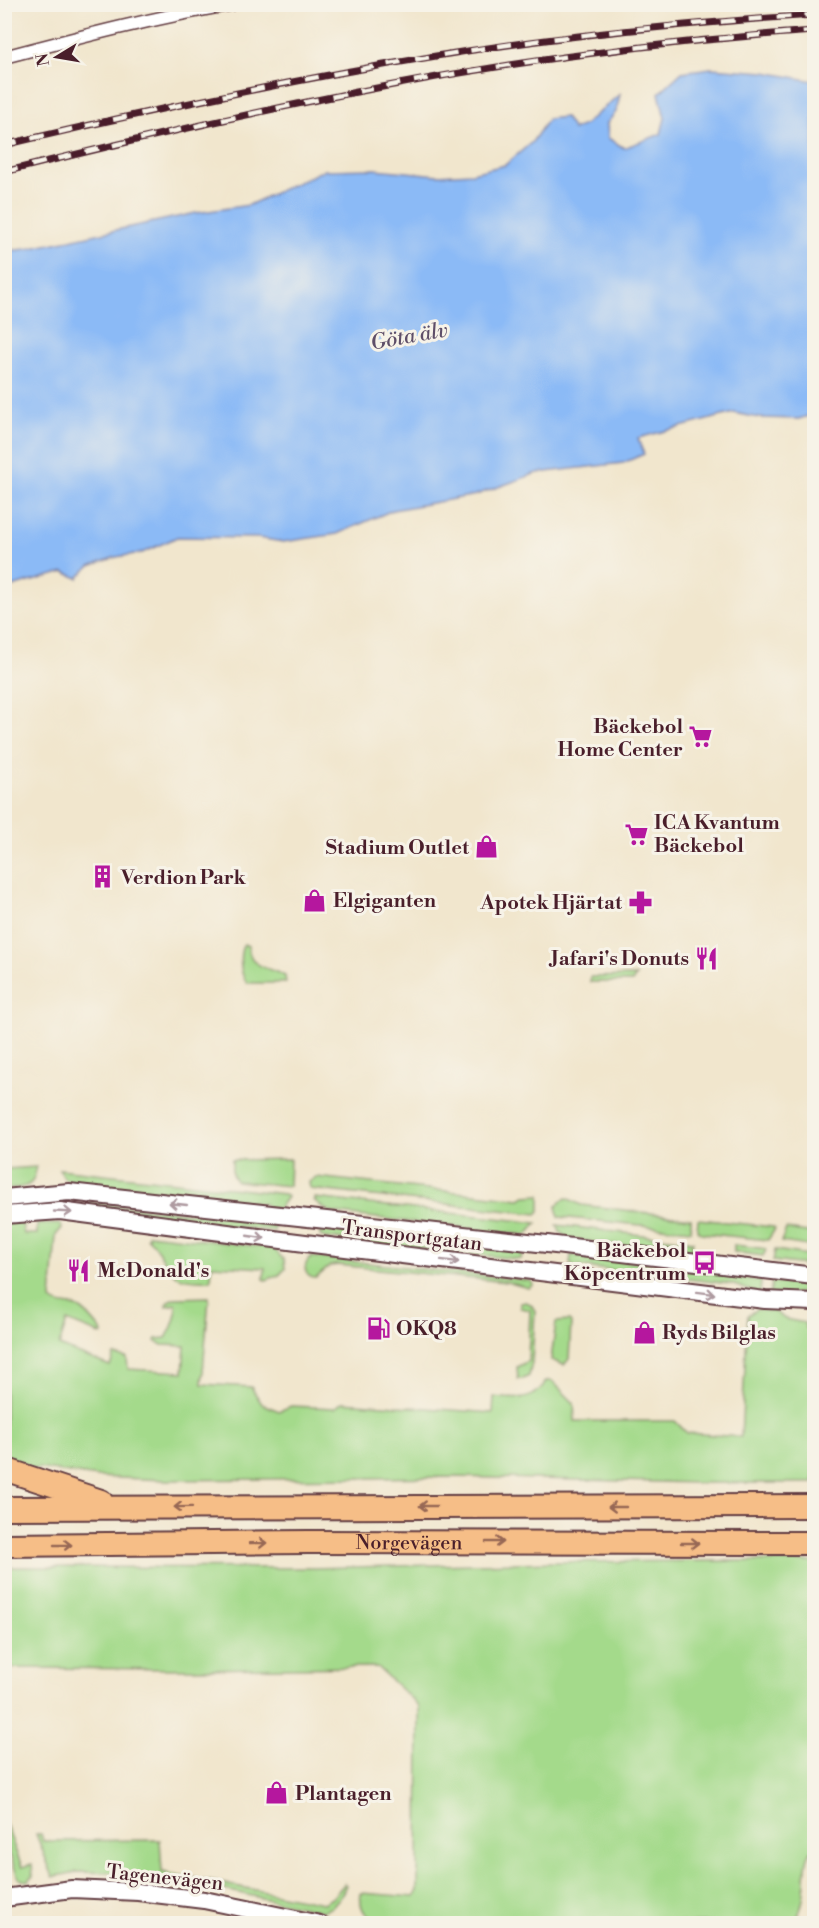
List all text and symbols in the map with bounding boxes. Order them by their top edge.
north arrow [27,27,87,87]
text: N [32,51,54,68]
water label: Göta älv [369,317,450,357]
place label: Bäckebol Home Center [557,715,683,763]
supermarket icon: Bäckebol Home Center [688,724,714,750]
place label: ICA Kvantum Bäckebol [654,811,780,859]
supermarket icon: ICA Kvantum Bäckebol [623,821,649,847]
shop icon: Stadium Outlet [474,834,500,860]
place label: Stadium Outlet [326,836,470,861]
building icon: Verdion Park [90,864,116,890]
place label: Verdion Park [120,866,247,891]
shop icon: Elgiganten [302,887,328,913]
place label: Elgiganten [333,889,437,914]
pharmacy icon: Apotek Hjärtat [627,889,653,915]
place label: Apotek Hjärtat [479,891,623,916]
restaurant icon: Jafari's Donuts [694,945,720,971]
place label: Jafari's Donuts [548,947,689,972]
one-way arrow [169,1198,188,1209]
one-way arrow [52,1207,72,1218]
street label: Transportgatan [340,1215,484,1258]
one-way arrow [246,1232,266,1243]
place label: Bäckebol Köpcentrum [564,1239,686,1287]
bus stop icon: Bäckebol Köpcentrum [691,1249,717,1275]
one-way arrow [439,1256,459,1267]
restaurant icon: McDonald's [66,1257,92,1283]
place label: McDonald's [97,1259,209,1284]
one-way arrow [695,1287,715,1298]
fuel station icon: OKQ8 [365,1315,391,1341]
place label: OKQ8 [396,1317,457,1342]
shop icon: Ryds Bilglas [631,1319,657,1345]
place label: Ryds Bilglas [662,1321,776,1346]
one-way arrow [419,1500,439,1512]
one-way arrow [174,1501,194,1513]
one-way arrow [608,1501,628,1513]
street label: Norgevägen [356,1531,462,1556]
one-way arrow [484,1536,504,1548]
one-way arrow [247,1537,267,1549]
one-way arrow [679,1537,699,1549]
one-way arrow [52,1539,72,1551]
shop icon: Plantagen [264,1780,290,1806]
place label: Plantagen [295,1782,392,1807]
street label: Tagenevägen [105,1860,225,1897]

